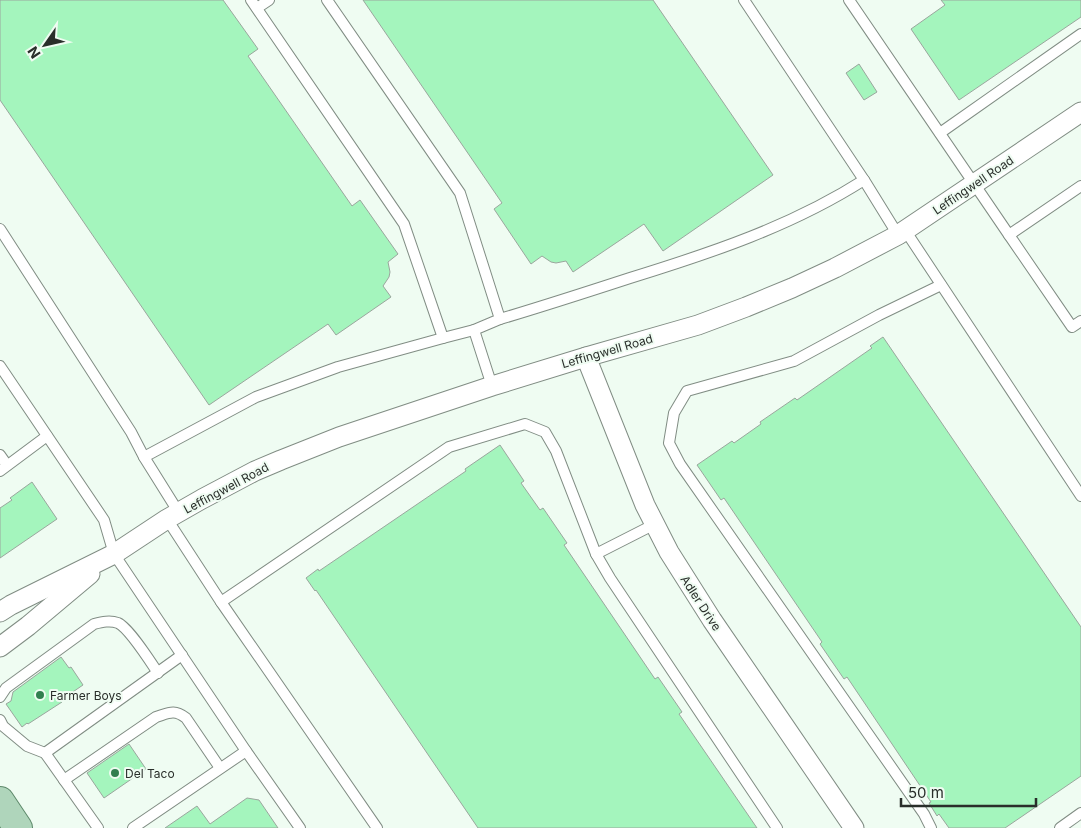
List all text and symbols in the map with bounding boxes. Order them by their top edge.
north arrow [20,20,70,70]
text: N [24,43,44,62]
street label: Leffingwell Road [930,152,1016,218]
street label: Leffingwell Road [560,331,654,371]
street label: Leffingwell Road [181,459,271,517]
street label: Adler Drive [677,572,725,634]
place label: Farmer Boys [50,688,122,703]
marker: Farmer Boys [34,689,46,701]
place label: Del Taco [125,766,175,781]
marker: Del Taco [109,767,121,779]
scale bar [901,776,1036,808]
text: 50 m [908,783,944,802]

